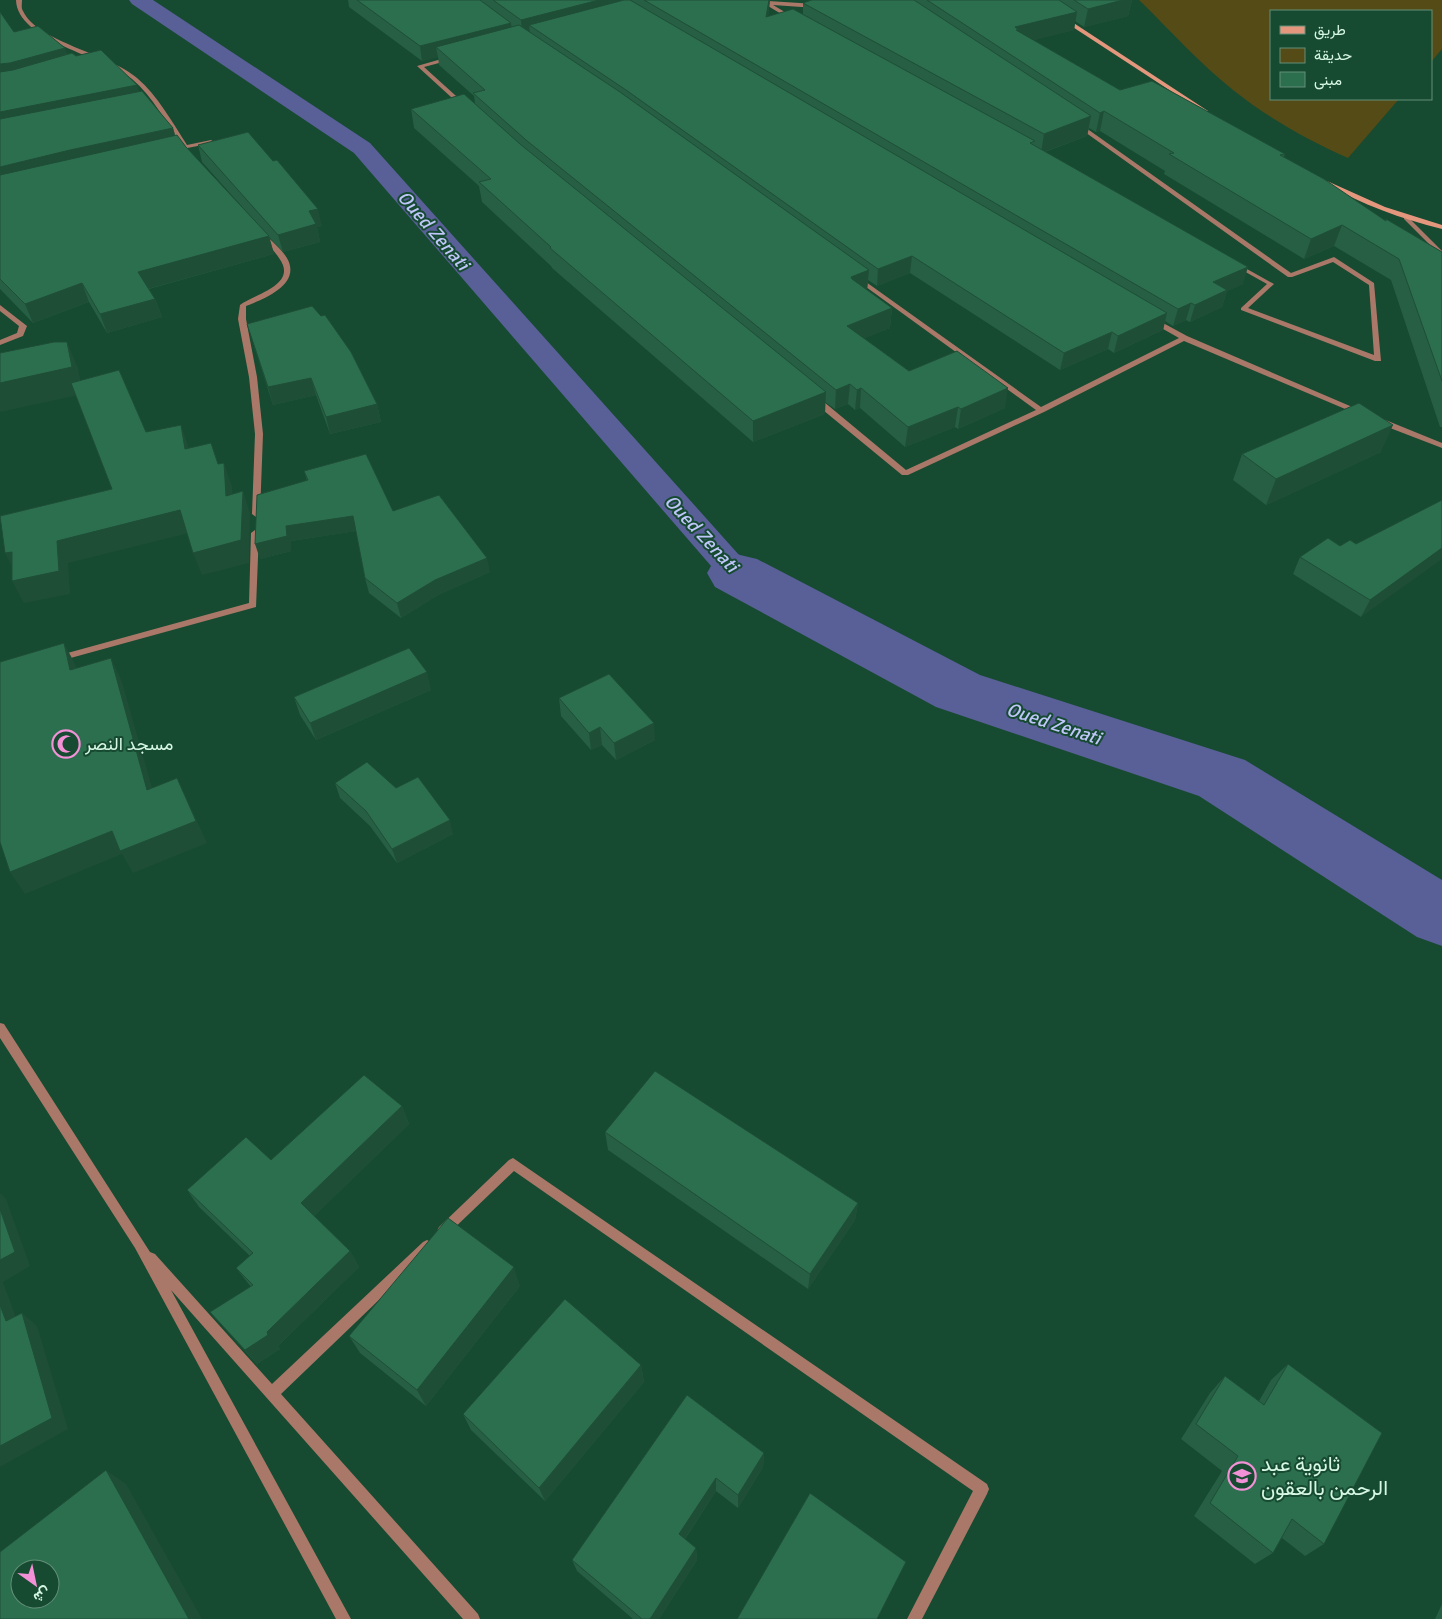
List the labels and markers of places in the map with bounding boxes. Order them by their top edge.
mosque icon: مسجد النصر [51,729,81,759]
place label: مسجد النصر [84,733,173,755]
place label: ثانوية عبد الرحمن بالعقون [1261,1451,1388,1501]
school or university icon: ثانوية عبد الرحمن بالعقون [1227,1461,1257,1491]

